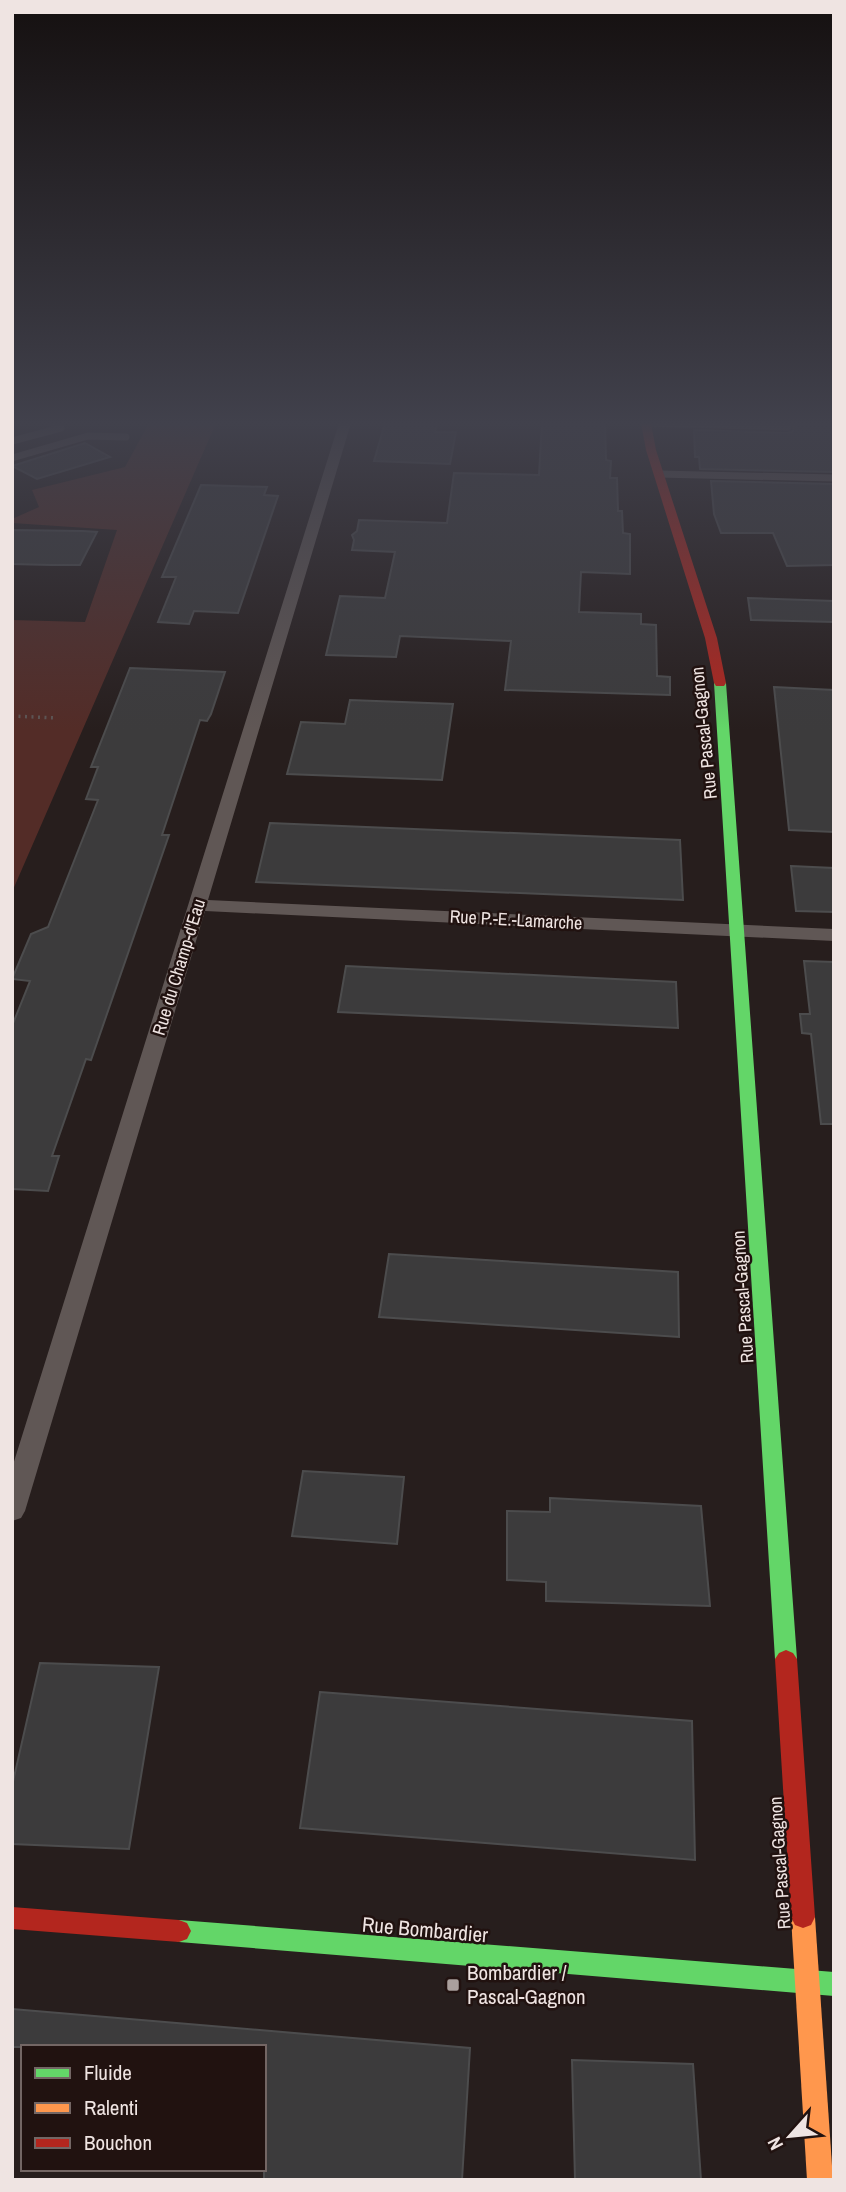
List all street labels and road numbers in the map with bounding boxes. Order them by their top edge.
street label: Rue Pascal-Gagnon [684,666,723,800]
street label: Rue du Champ-d'Eau [146,896,211,1038]
street label: Rue P.-E.-Lamarche [449,904,583,935]
street label: Rue Pascal-Gagnon [725,1230,760,1364]
street label: Rue Pascal-Gagnon [762,1796,797,1930]
street label: Rue Bombardier [361,1910,489,1949]

